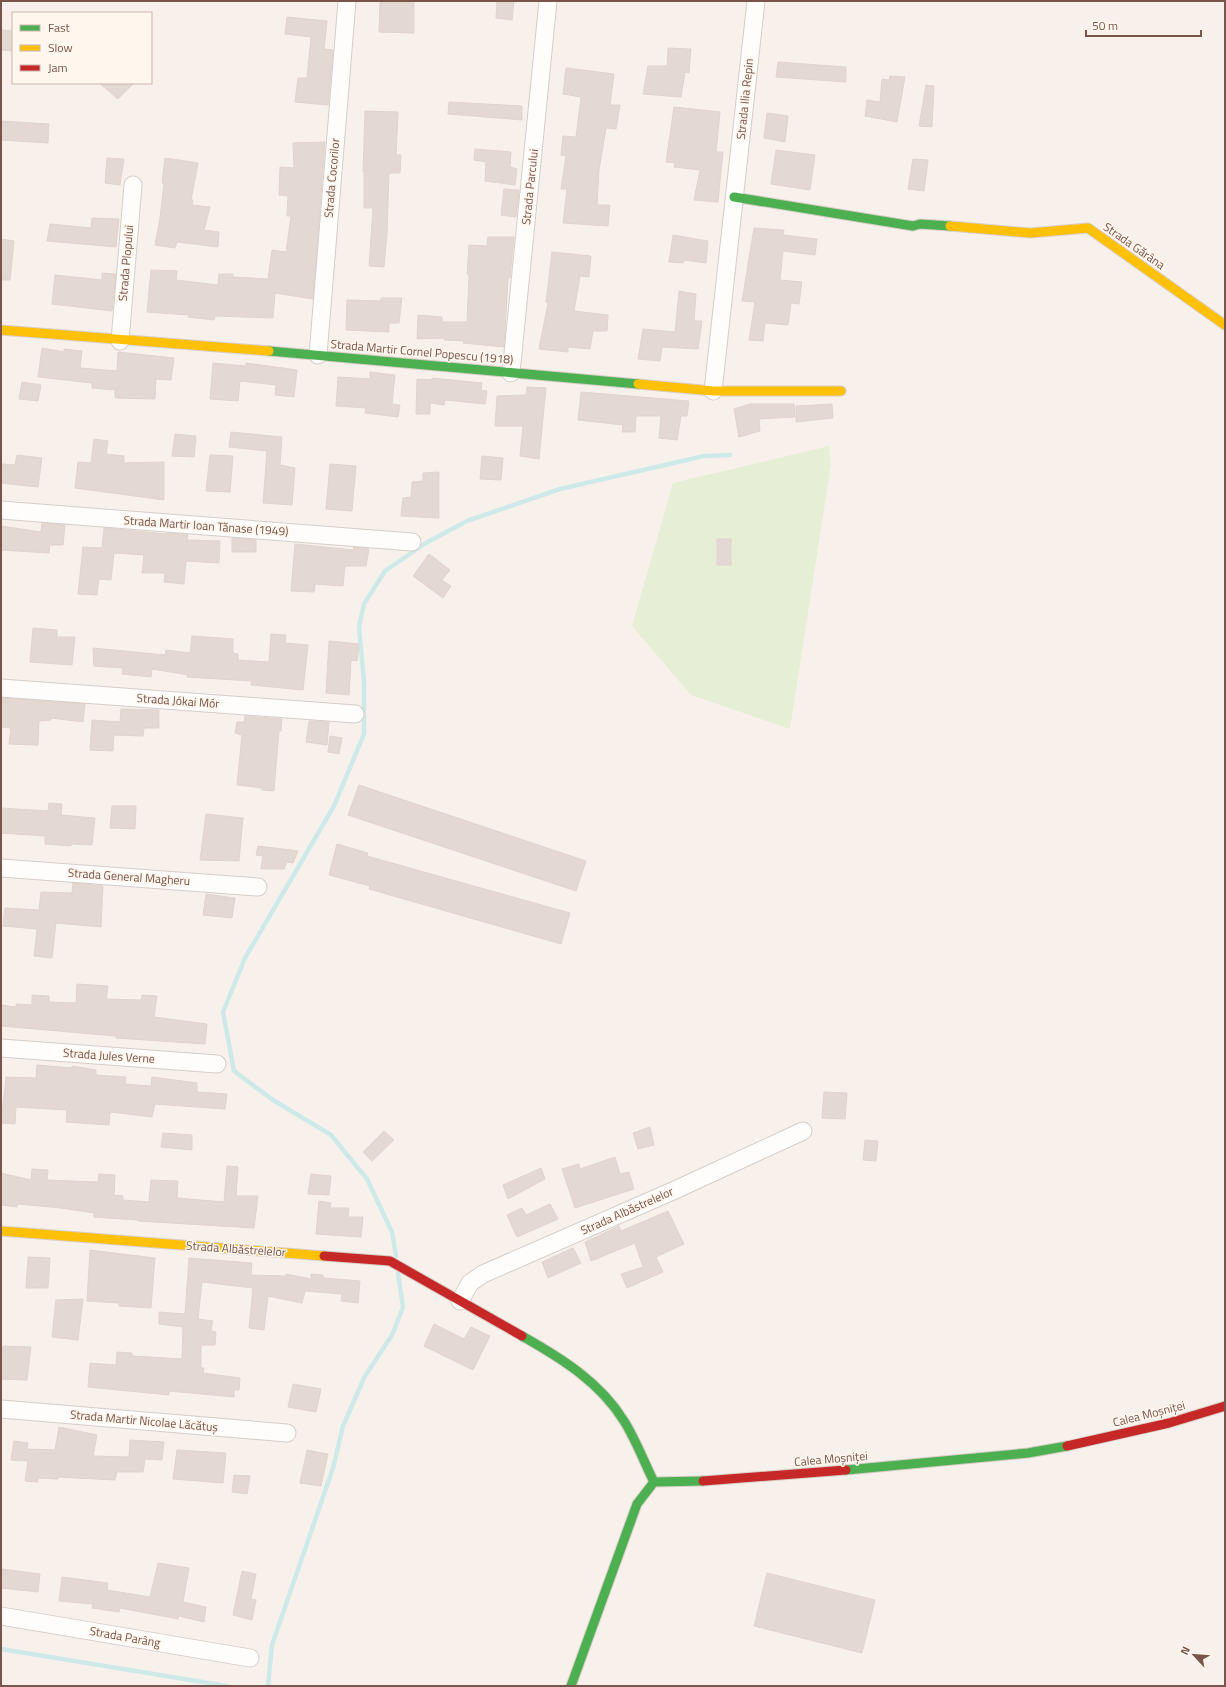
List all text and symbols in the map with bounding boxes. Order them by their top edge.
legend [12,12,152,84]
scale bar [1086,12,1201,38]
text: 50 m [1092,16,1118,35]
text: Fast [48,18,71,37]
text: Slow [48,38,73,57]
street label: Strada Ilia Repin [731,57,758,140]
text: Jam [48,58,68,77]
street label: Strada Cocorilor [319,137,344,219]
street label: Strada Parcului [516,148,543,226]
street label: Strada Gărâna [1099,217,1169,274]
street label: Strada Plopului [113,224,138,302]
street label: Strada Martir Cornel Popescu (1918) [330,334,514,369]
street label: Strada Martir Ioan Tănase (1949) [123,510,289,541]
street label: Strada Jókai Mór [136,688,220,713]
street label: Strada General Magheru [67,863,191,890]
street label: Strada Jules Verne [62,1043,156,1068]
street label: Strada Albăstrelelor [577,1182,676,1240]
street label: Strada Albăstrelelor [185,1236,287,1261]
street label: Calea Moșniței [1111,1395,1187,1432]
street label: Strada Martir Nicolae Lăcătuș [69,1405,219,1436]
street label: Calea Moșniței [793,1446,869,1471]
street label: Strada Parâng [88,1621,162,1652]
north arrow [1174,1635,1214,1675]
text: N [1176,1644,1194,1658]

